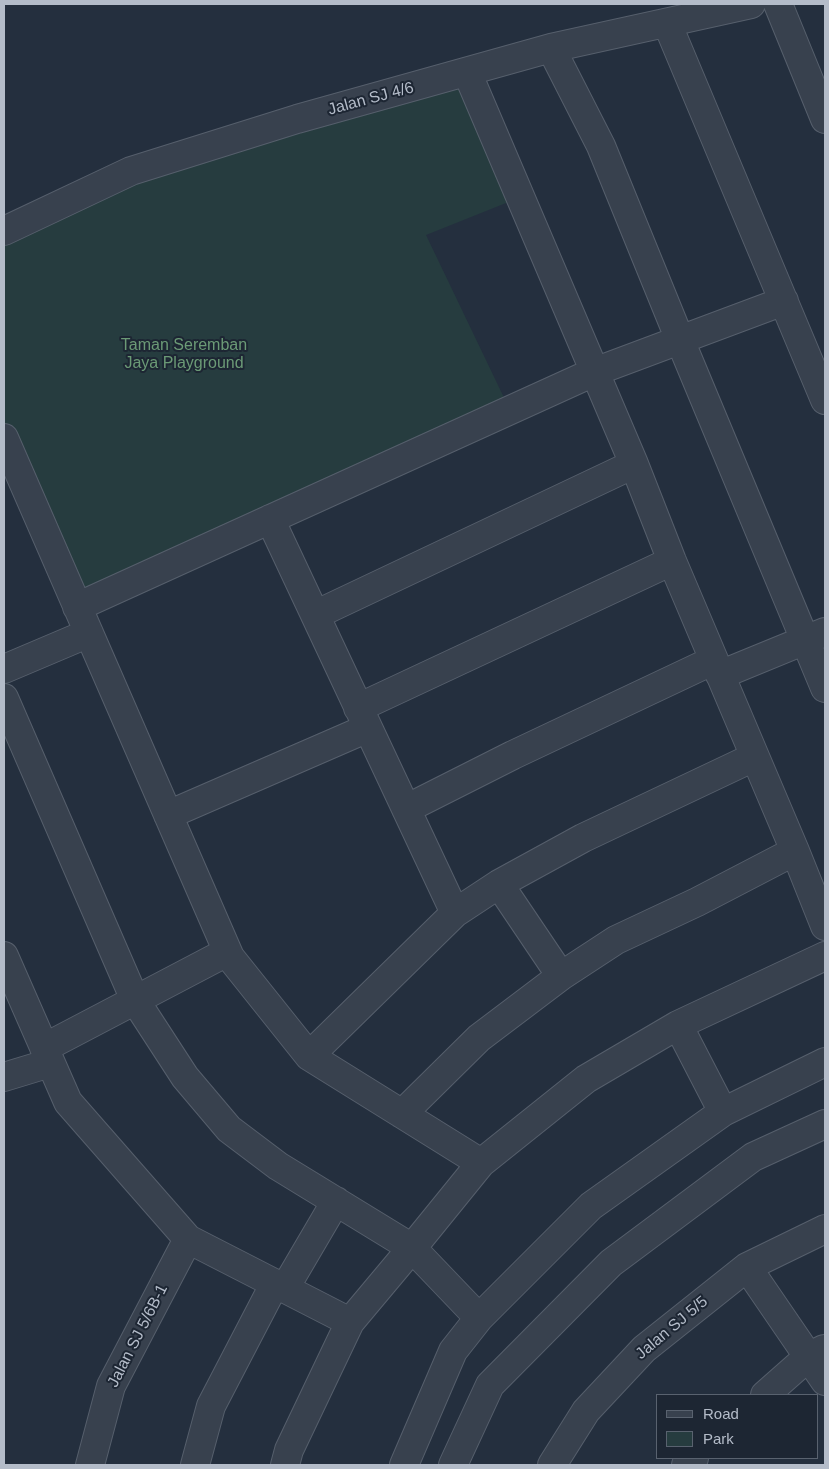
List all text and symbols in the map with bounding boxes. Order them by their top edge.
street label: Jalan SJ 4/6 [326,78,416,120]
park label: Taman Seremban Jaya Playground [121,336,247,374]
street label: Jalan SJ 5/6B-1 [104,1281,172,1391]
street label: Jalan SJ 5/5 [632,1292,712,1364]
legend [656,1394,819,1459]
text: Road [703,1405,739,1422]
text: Park [703,1430,734,1447]

